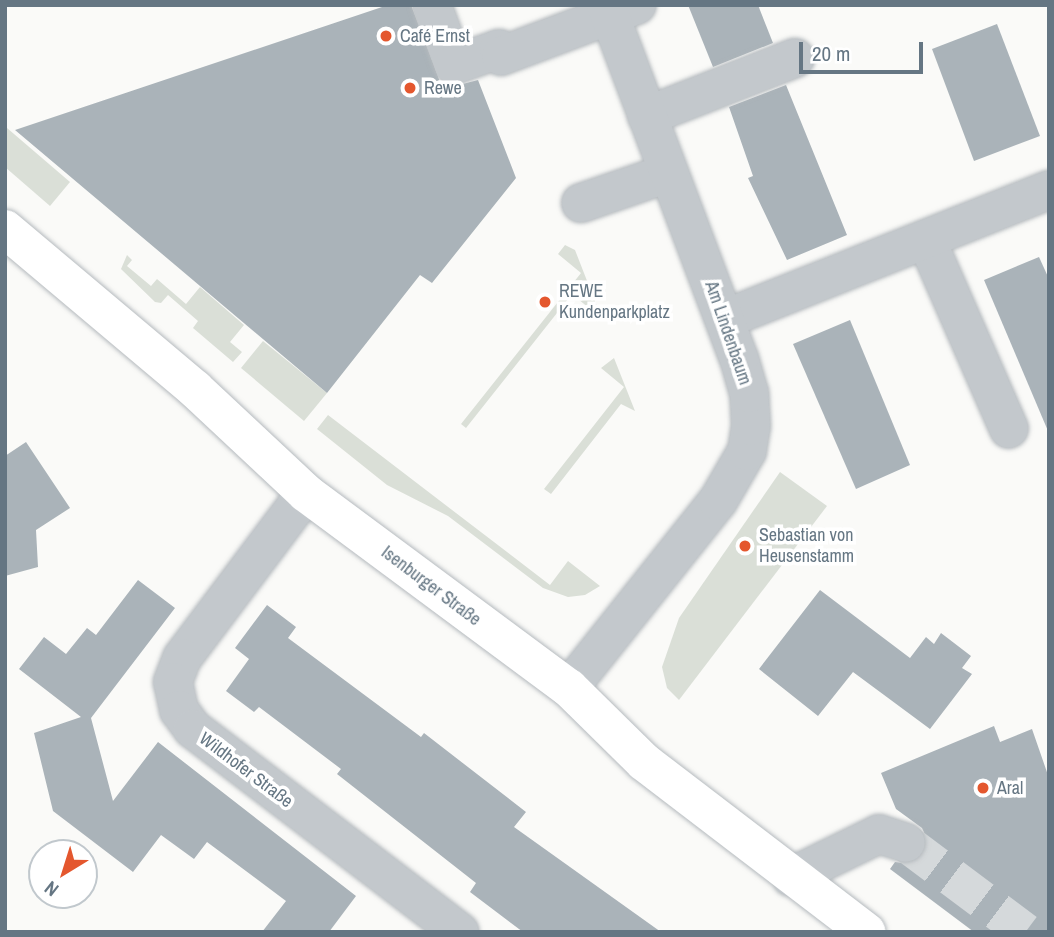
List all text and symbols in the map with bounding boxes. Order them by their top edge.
place label: Café Ernst [400,25,470,47]
marker: Café Ernst [378,28,394,44]
scale bar [802,28,926,72]
text: 20 m [812,39,850,68]
place label: Rewe [424,77,462,99]
marker: Rewe [402,80,418,96]
street label: Am Lindenbaum [700,278,756,388]
place label: REWE Kundenparkplatz [559,281,670,324]
marker: REWE Kundenparkplatz [537,294,553,310]
place label: Sebastian von Heusenstamm [759,525,854,568]
marker: Sebastian von Heusenstamm [737,538,753,554]
street label: Isenburger Straße [377,542,485,630]
street label: Wildhofer Straße [195,728,297,812]
place label: Aral [997,777,1023,799]
marker: Aral [975,780,991,796]
north arrow [28,839,98,909]
text: N [39,875,64,903]

